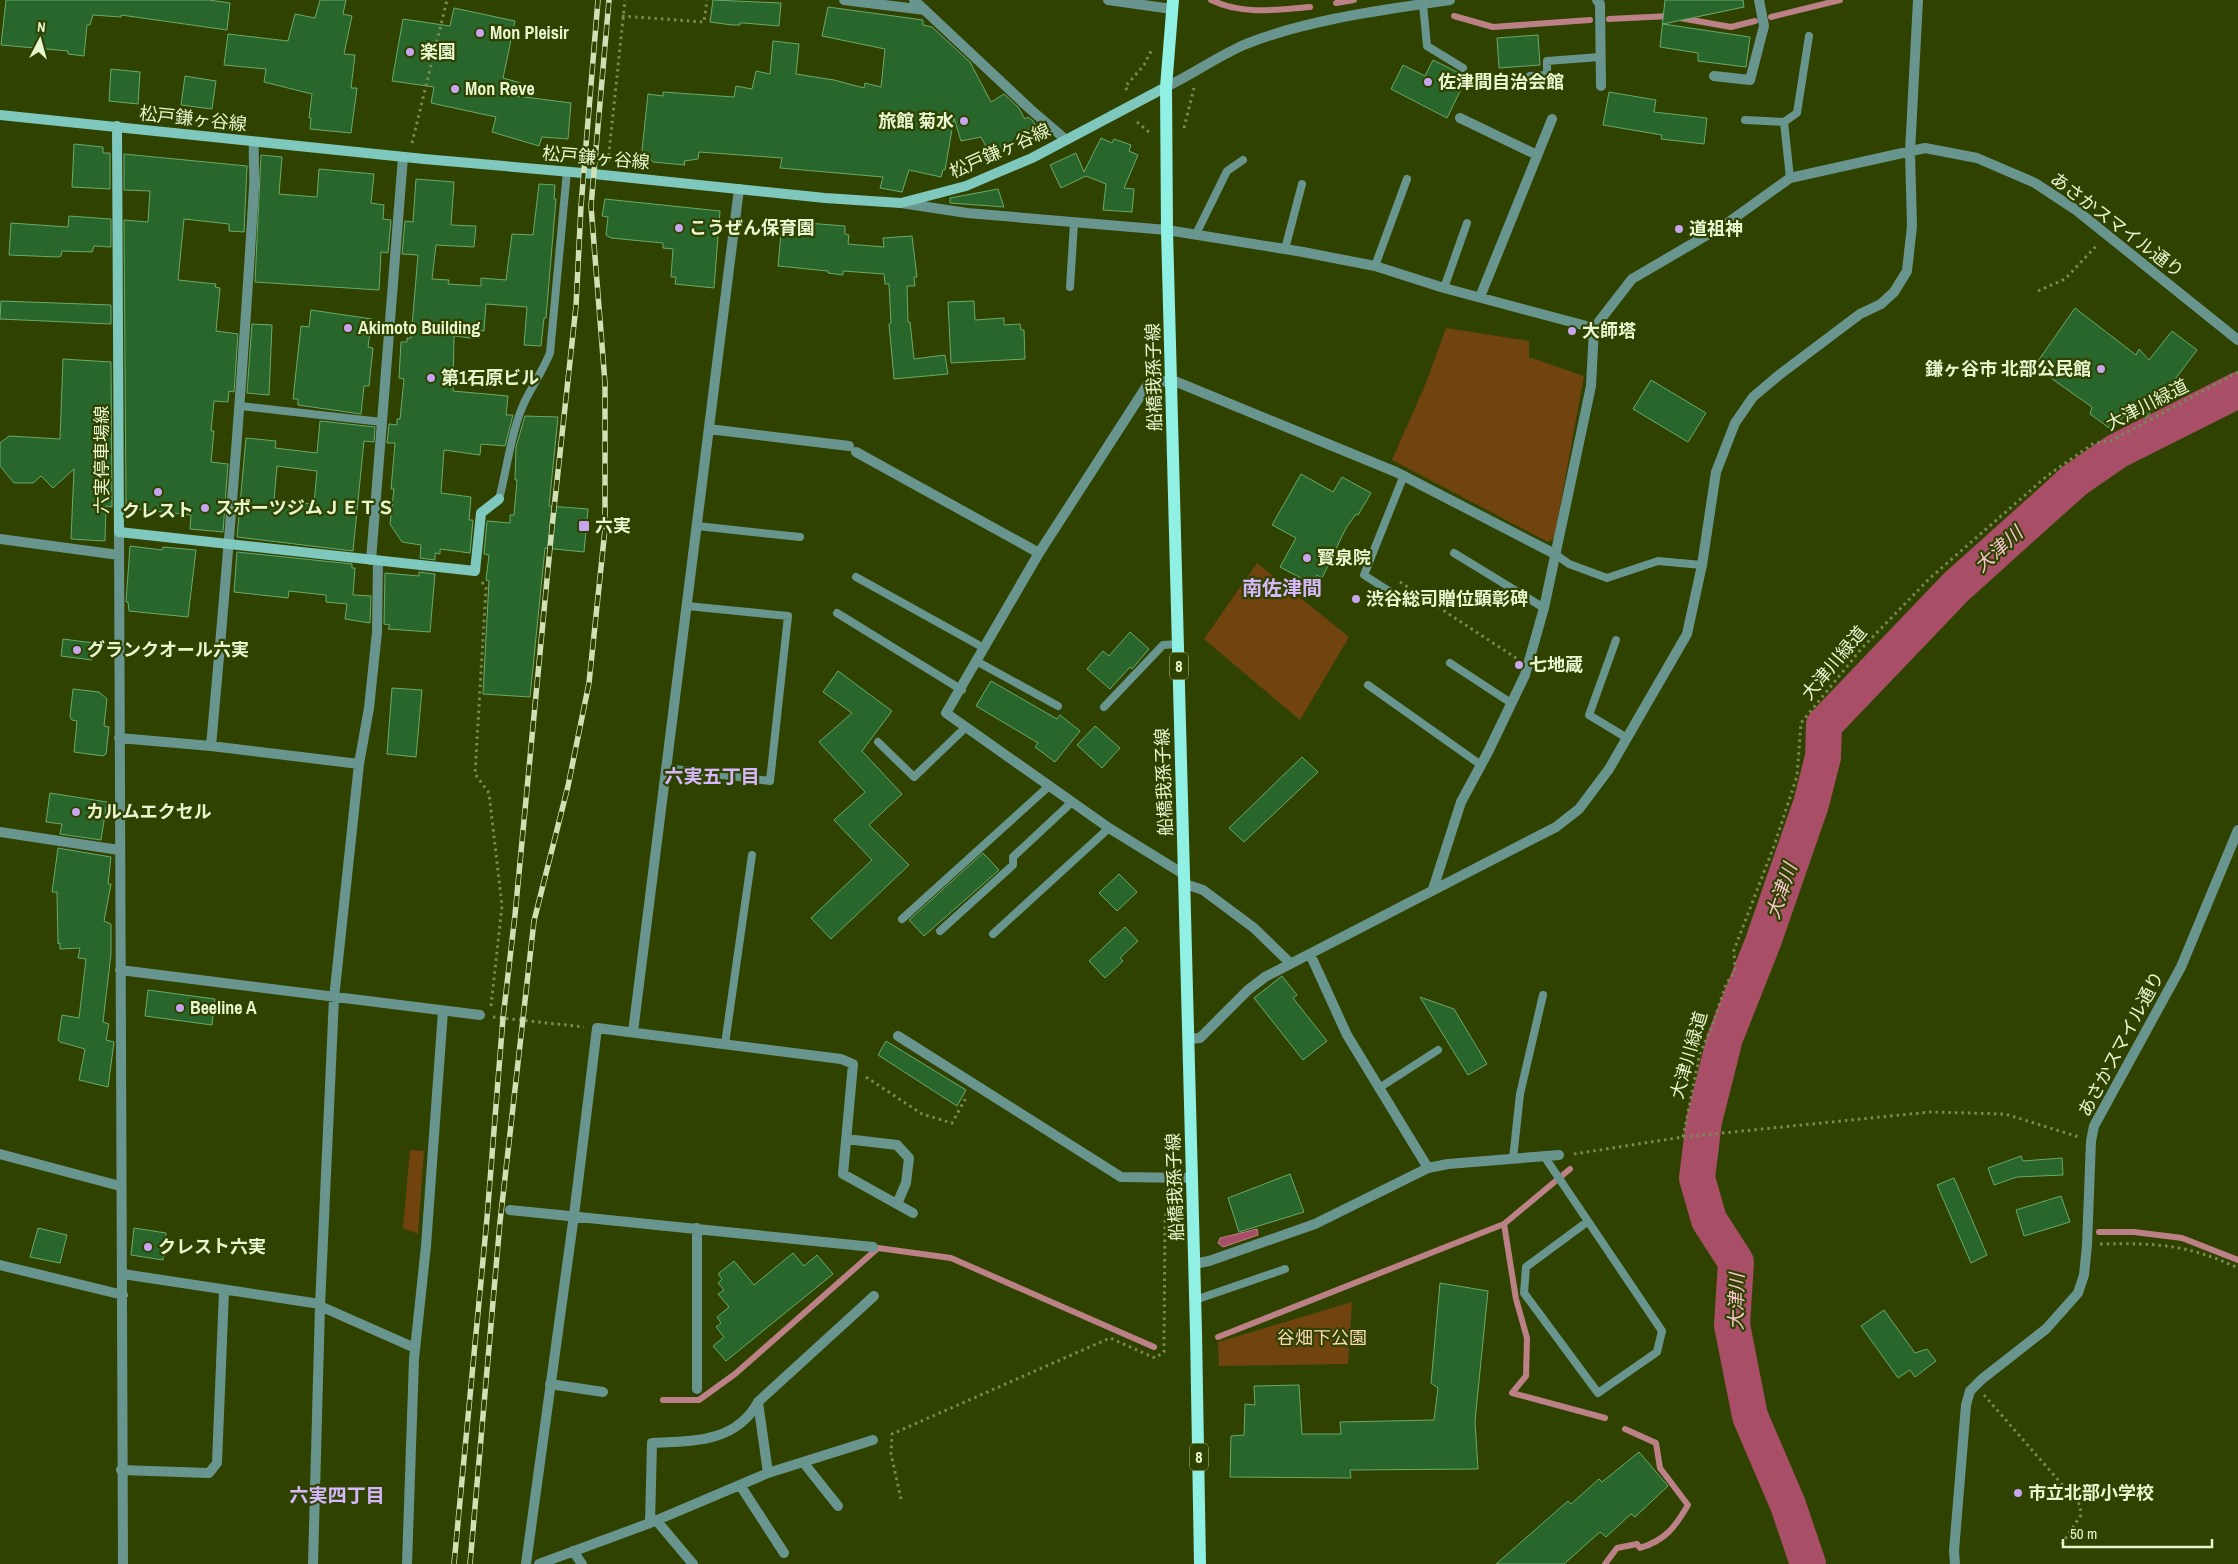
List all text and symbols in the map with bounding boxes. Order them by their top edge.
north arrow [15,15,65,65]
text: N [36,18,46,36]
place label: Mon Pleisir [490,20,569,45]
marker: Mon Pleisir [474,27,486,39]
place label: 楽園 [420,39,456,64]
marker: 楽園 [404,46,416,58]
place label: 佐津間自治会館 [1438,69,1564,94]
place label: Mon Reve [465,76,535,101]
marker: 佐津間自治会館 [1422,76,1434,88]
marker: Mon Reve [449,83,461,95]
street label: 松戸鎌ヶ谷線 [138,100,248,137]
place label: 旅館 菊水 [878,108,954,133]
marker: 旅館 菊水 [958,115,970,127]
street label: 松戸鎌ヶ谷線 [945,117,1054,184]
street label: 松戸鎌ヶ谷線 [541,140,651,175]
street label: あさかスマイル通り [2045,166,2189,283]
place label: こうぜん保育園 [689,215,815,240]
place label: 道祖神 [1689,216,1743,241]
marker: こうぜん保育園 [673,222,685,234]
marker: 道祖神 [1673,223,1685,235]
place label: Akimoto Building [358,315,480,340]
place label: 大師塔 [1582,318,1636,343]
marker: Akimoto Building [342,322,354,334]
street label: 船橋我孫子線 [1140,323,1167,431]
marker: 大師塔 [1566,325,1578,337]
place label: 鎌ヶ谷市 北部公民館 [1925,356,2091,381]
marker: 鎌ヶ谷市 北部公民館 [2095,363,2107,375]
place label: 第1石原ビル [441,365,539,390]
marker: 第1石原ビル [425,372,437,384]
street label: 大津川緑道 [2101,373,2193,436]
street label: 六実停車場線 [89,406,114,514]
marker: クレスト [152,486,164,498]
place label: スポーツジムＪＥＴＳ [215,495,395,520]
place label: クレスト [122,498,194,523]
marker: スポーツジムＪＥＴＳ [199,502,211,514]
place label: 六実 [595,513,631,538]
marker: 六実 [577,519,591,533]
water label: 大津川 [1968,519,2029,578]
place label: 寳泉院 [1317,545,1371,570]
marker: 寳泉院 [1301,552,1313,564]
district label: 南佐津間 [1242,574,1322,601]
place label: 渋谷総司贈位顕彰碑 [1366,586,1528,611]
marker: 渋谷総司贈位顕彰碑 [1350,593,1362,605]
street label: 大津川緑道 [1795,620,1872,705]
place label: グランクオール六実 [87,637,249,662]
marker: グランクオール六実 [71,644,83,656]
road number: 8 [1170,652,1188,679]
place label: 七地蔵 [1529,652,1583,677]
marker: 七地蔵 [1513,659,1525,671]
street label: 船橋我孫子線 [1149,728,1178,836]
district label: 六実五丁目 [664,763,760,789]
place label: カルムエクセル [86,799,212,824]
marker: カルムエクセル [70,806,82,818]
water label: 大津川 [1759,858,1803,922]
street label: あさかスマイル通り [2072,967,2169,1121]
place label: Beeline A [190,995,257,1020]
marker: Beeline A [174,1002,186,1014]
street label: 大津川緑道 [1664,1008,1713,1102]
street label: 船橋我孫子線 [1160,1133,1189,1241]
place label: クレスト六実 [158,1234,266,1259]
marker: クレスト六実 [142,1241,154,1253]
water label: 大津川 [1723,1271,1750,1331]
park label: 谷畑下公園 [1277,1325,1367,1350]
road number: 8 [1190,1444,1208,1470]
place label: 市立北部小学校 [2028,1480,2154,1505]
district label: 六実四丁目 [289,1482,385,1508]
marker: 市立北部小学校 [2012,1487,2024,1499]
scale bar [2063,1516,2212,1548]
text: 50 m [2070,1523,2097,1544]

